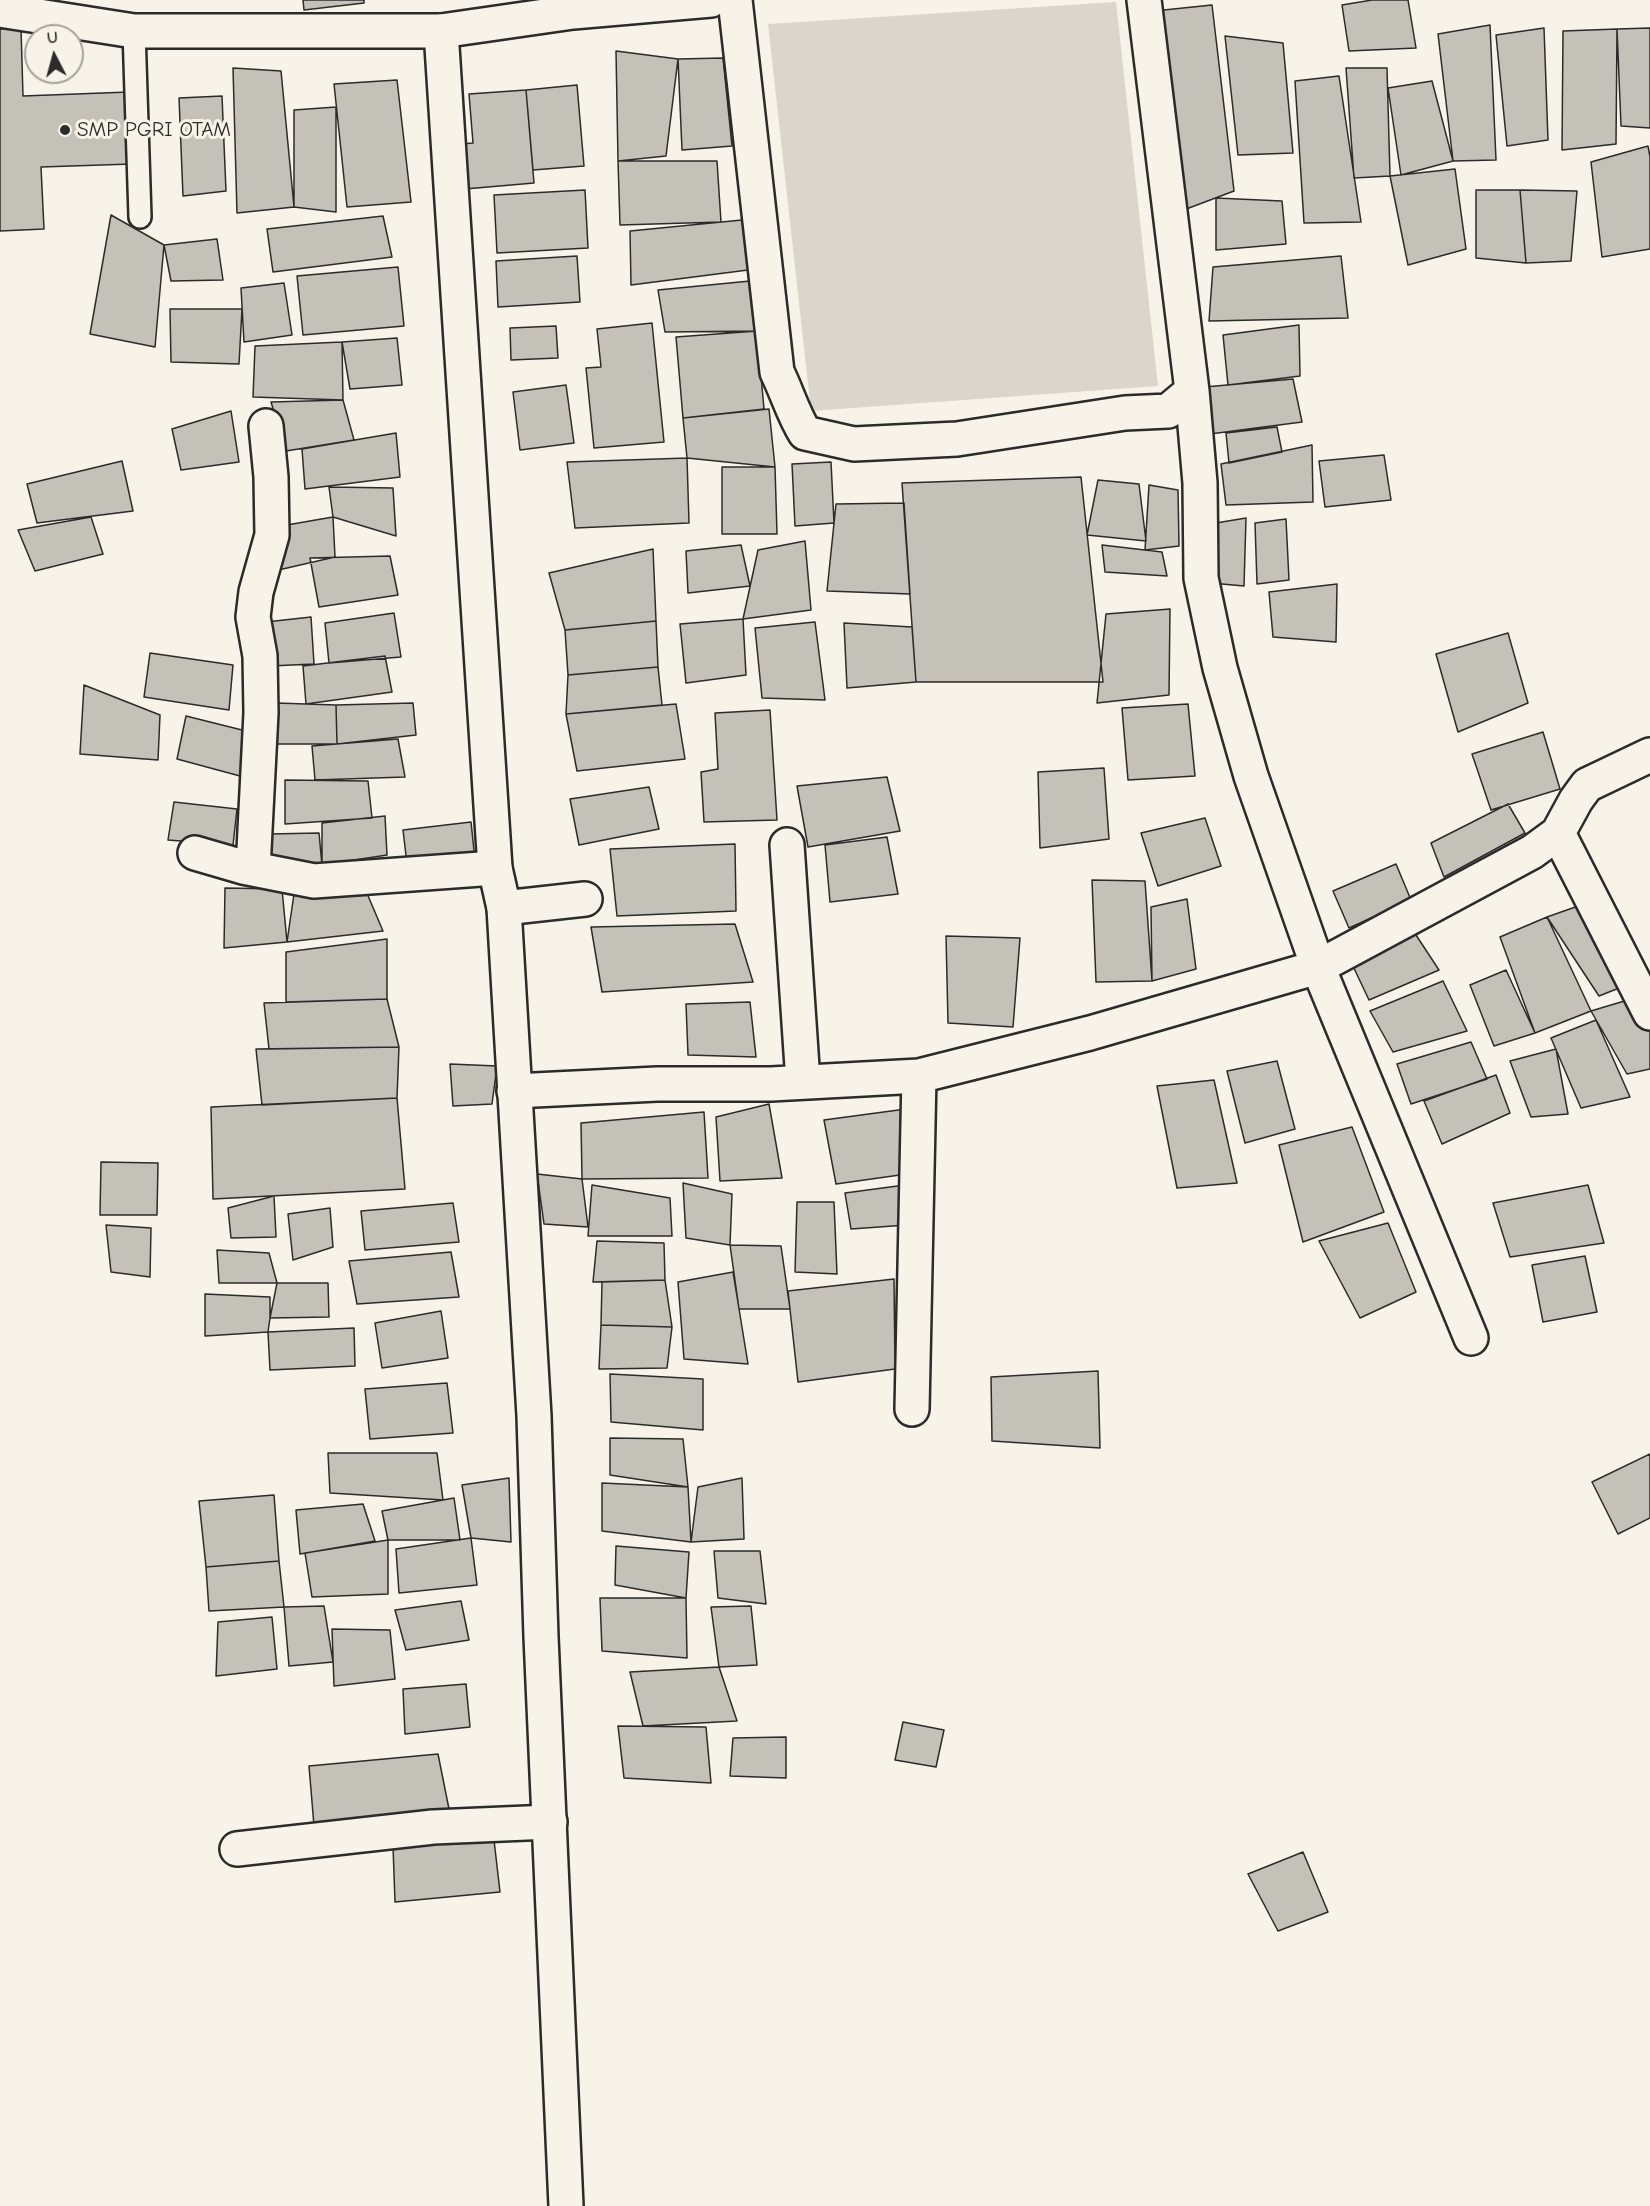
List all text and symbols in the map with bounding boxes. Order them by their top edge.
north arrow [24,24,84,84]
text: U [46,29,59,48]
place label: SMP PGRI OTAM [77,117,231,143]
marker: SMP PGRI OTAM [58,123,72,137]

